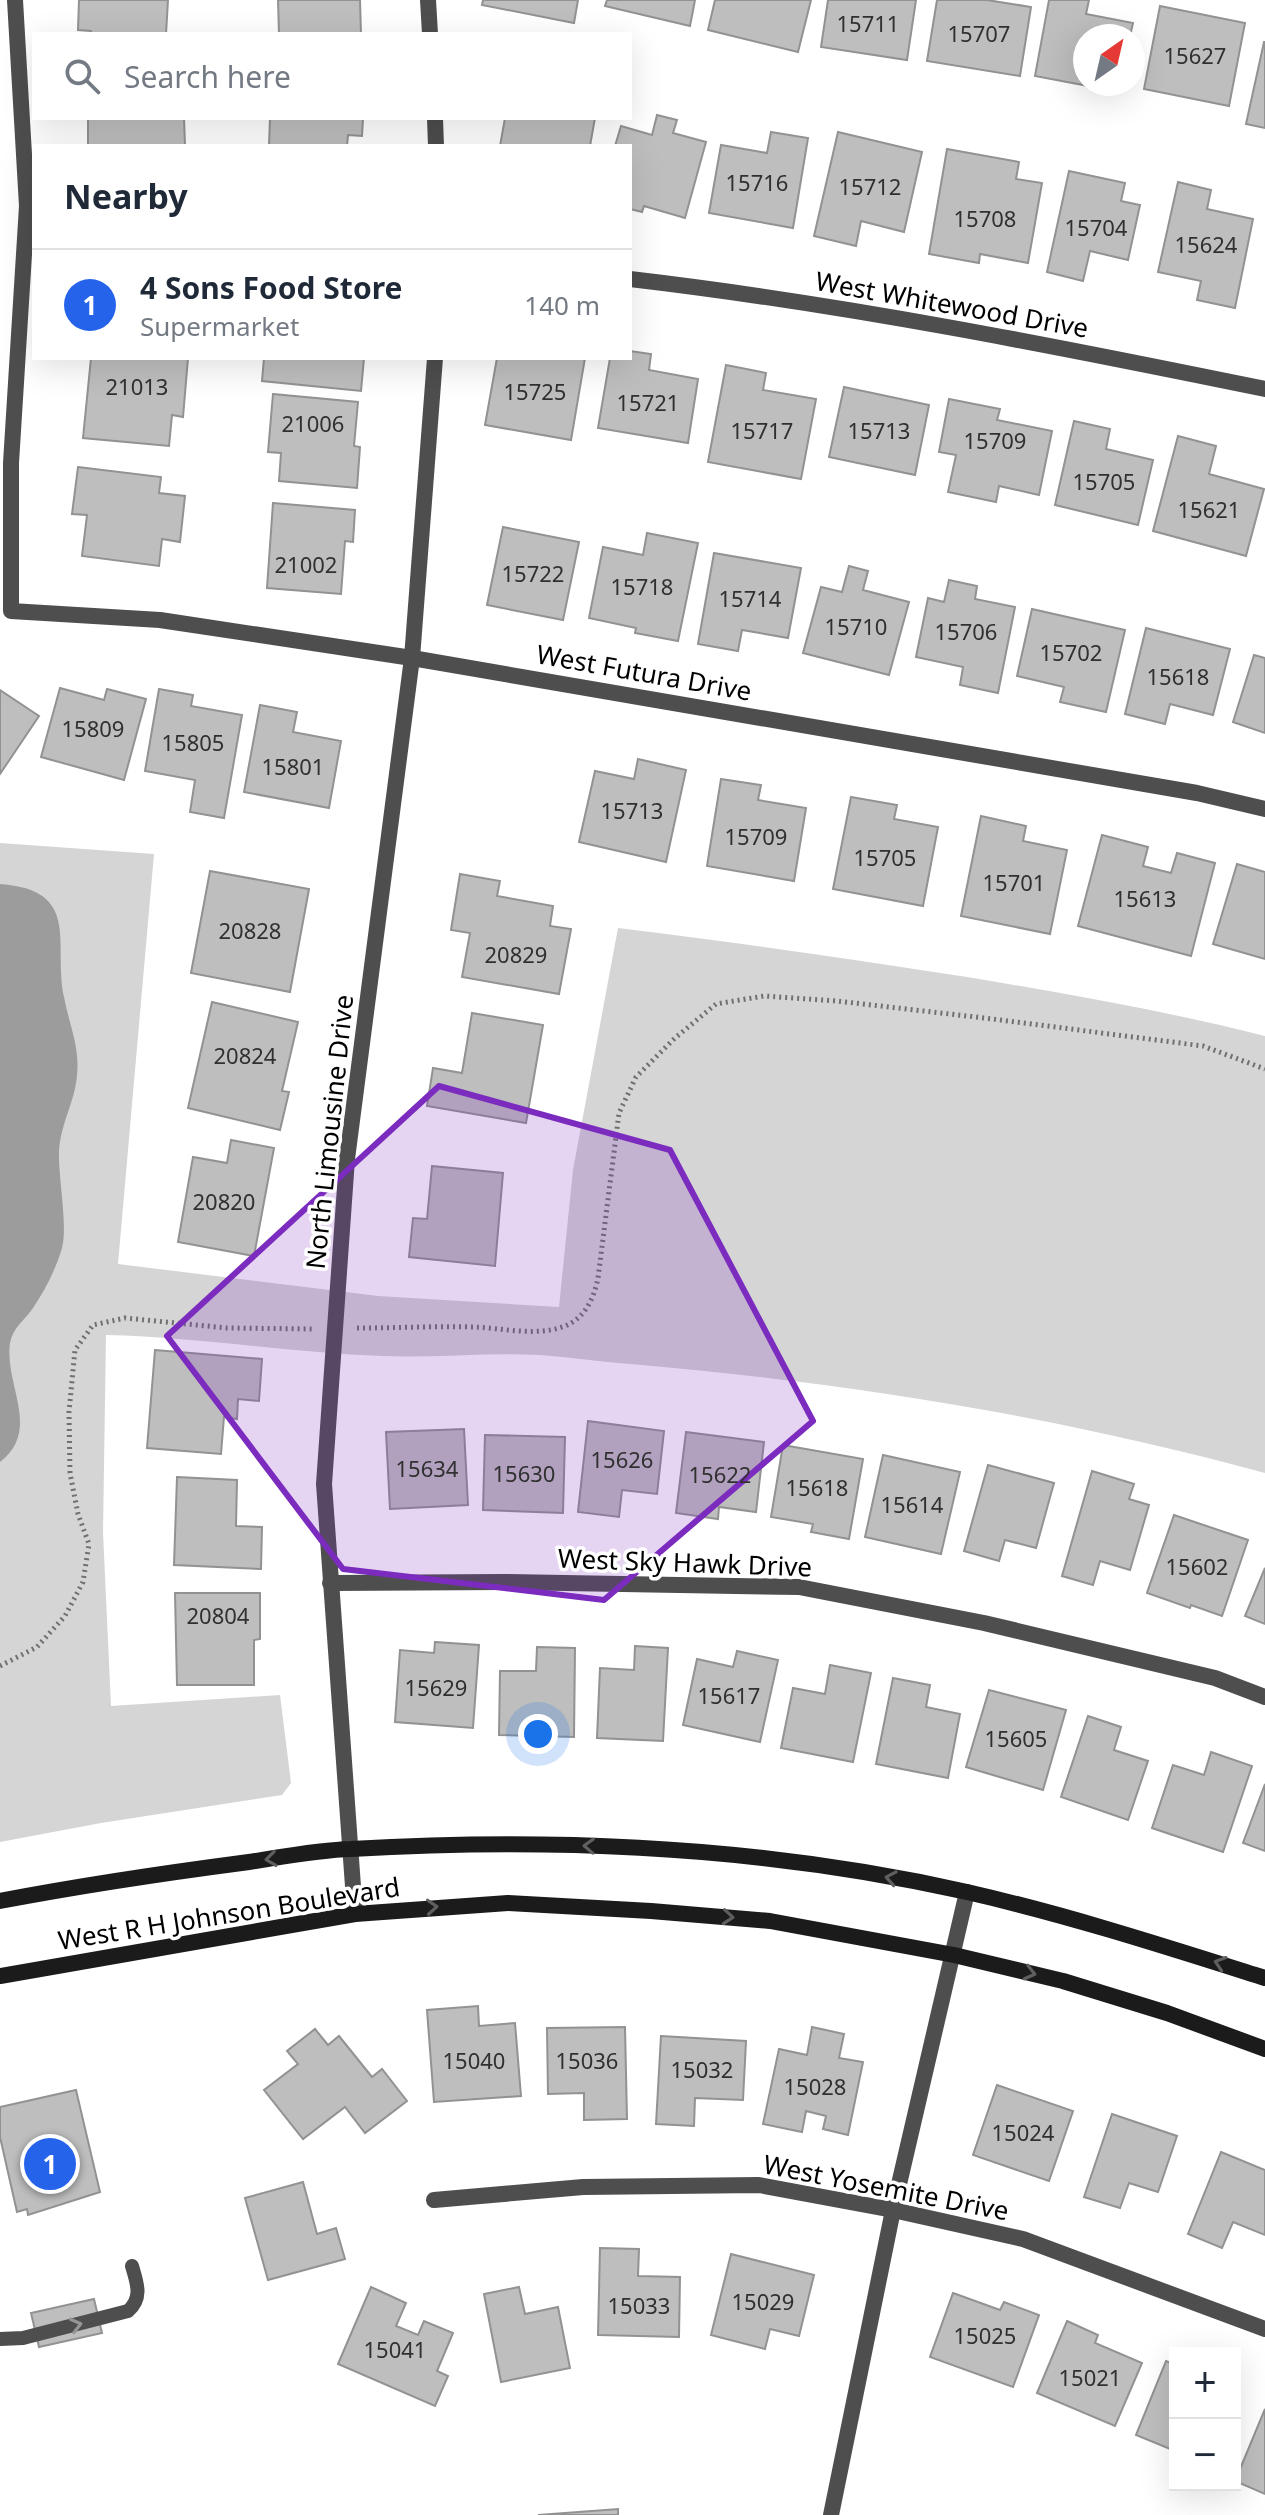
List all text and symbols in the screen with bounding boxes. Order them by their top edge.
house number: 15711 [837,8,899,38]
house number: 15707 [948,18,1010,48]
north arrow [1073,24,1145,96]
search box [32,32,632,120]
house number: 15627 [1164,40,1226,70]
icon: search [60,54,104,98]
text: Search here [124,56,291,97]
house number: 15716 [726,167,788,197]
house number: 15712 [839,171,901,201]
text: Nearby [64,173,188,219]
house number: 15708 [954,203,1016,233]
house number: 15704 [1065,212,1128,242]
house number: 15624 [1175,229,1238,259]
street label: West Whitewood Drive [813,262,1091,346]
text: 4 Sons Food Store [140,267,402,308]
text: 1 [83,287,97,323]
text: 140 m [524,287,600,323]
text: Supermarket [140,308,299,344]
house number: 21013 [106,371,168,401]
house number: 15725 [504,376,566,406]
house number: 15721 [617,387,679,417]
house number: 21006 [282,408,344,438]
house number: 15717 [731,415,793,445]
house number: 15713 [848,415,910,445]
house number: 15709 [964,425,1026,455]
house number: 15705 [1073,466,1135,496]
house number: 15621 [1178,494,1240,524]
house number: 21002 [275,549,337,579]
house number: 15722 [502,558,564,588]
house number: 15718 [611,571,673,601]
house number: 15714 [719,583,782,613]
house number: 15710 [825,611,887,641]
house number: 15706 [935,616,997,646]
street label: West Futura Drive [534,635,755,709]
house number: 15702 [1040,637,1102,667]
house number: 15618 [1147,661,1209,691]
house number: 15809 [62,713,124,743]
house number: 15805 [162,727,224,757]
house number: 15801 [262,751,324,781]
house number: 15713 [601,795,663,825]
house number: 15709 [725,821,787,851]
house number: 15705 [854,842,916,872]
house number: 15701 [983,867,1045,897]
house number: 15613 [1114,883,1176,913]
house number: 20828 [219,915,281,945]
house number: 20829 [485,939,547,969]
street label: North Limousine Drive [297,993,361,1271]
house number: 20824 [214,1040,277,1070]
house number: 20820 [193,1186,255,1216]
house number: 15626 [591,1444,653,1474]
house number: 15634 [396,1453,459,1483]
house number: 15630 [493,1458,555,1488]
house number: 15622 [689,1459,751,1489]
house number: 15618 [786,1472,848,1502]
house number: 15614 [881,1489,944,1519]
street label: West Sky Hawk Drive [557,1540,813,1584]
house number: 15602 [1166,1551,1228,1581]
house number: 20804 [187,1600,250,1630]
house number: 15629 [405,1672,467,1702]
house number: 15617 [698,1680,760,1710]
your location [518,1714,558,1754]
house number: 15605 [985,1723,1047,1753]
one-way arrow [582,1837,595,1854]
one-way arrow [264,1850,278,1867]
street label: West R H Johnson Boulevard [55,1868,402,1958]
one-way arrow [884,1870,897,1887]
one-way arrow [426,1899,439,1916]
one-way arrow [722,1909,735,1926]
one-way arrow [1213,1956,1227,1972]
one-way arrow [1022,1964,1036,1981]
house number: 15040 [443,2045,505,2075]
house number: 15036 [556,2045,618,2075]
house number: 15032 [671,2054,733,2084]
house number: 15028 [784,2071,846,2101]
house number: 15024 [992,2117,1055,2147]
pin: 1 [24,2134,76,2194]
street label: West Yosemite Drive [760,2146,1012,2228]
house number: 15029 [732,2286,794,2316]
house number: 15033 [608,2290,670,2320]
one-way arrow [69,2318,83,2335]
house number: 15025 [954,2320,1016,2350]
house number: 15041 [364,2334,426,2364]
map controls [1169,2347,1241,2491]
button: + [1169,2347,1241,2419]
house number: 15021 [1059,2362,1121,2392]
button: − [1169,2419,1241,2491]

